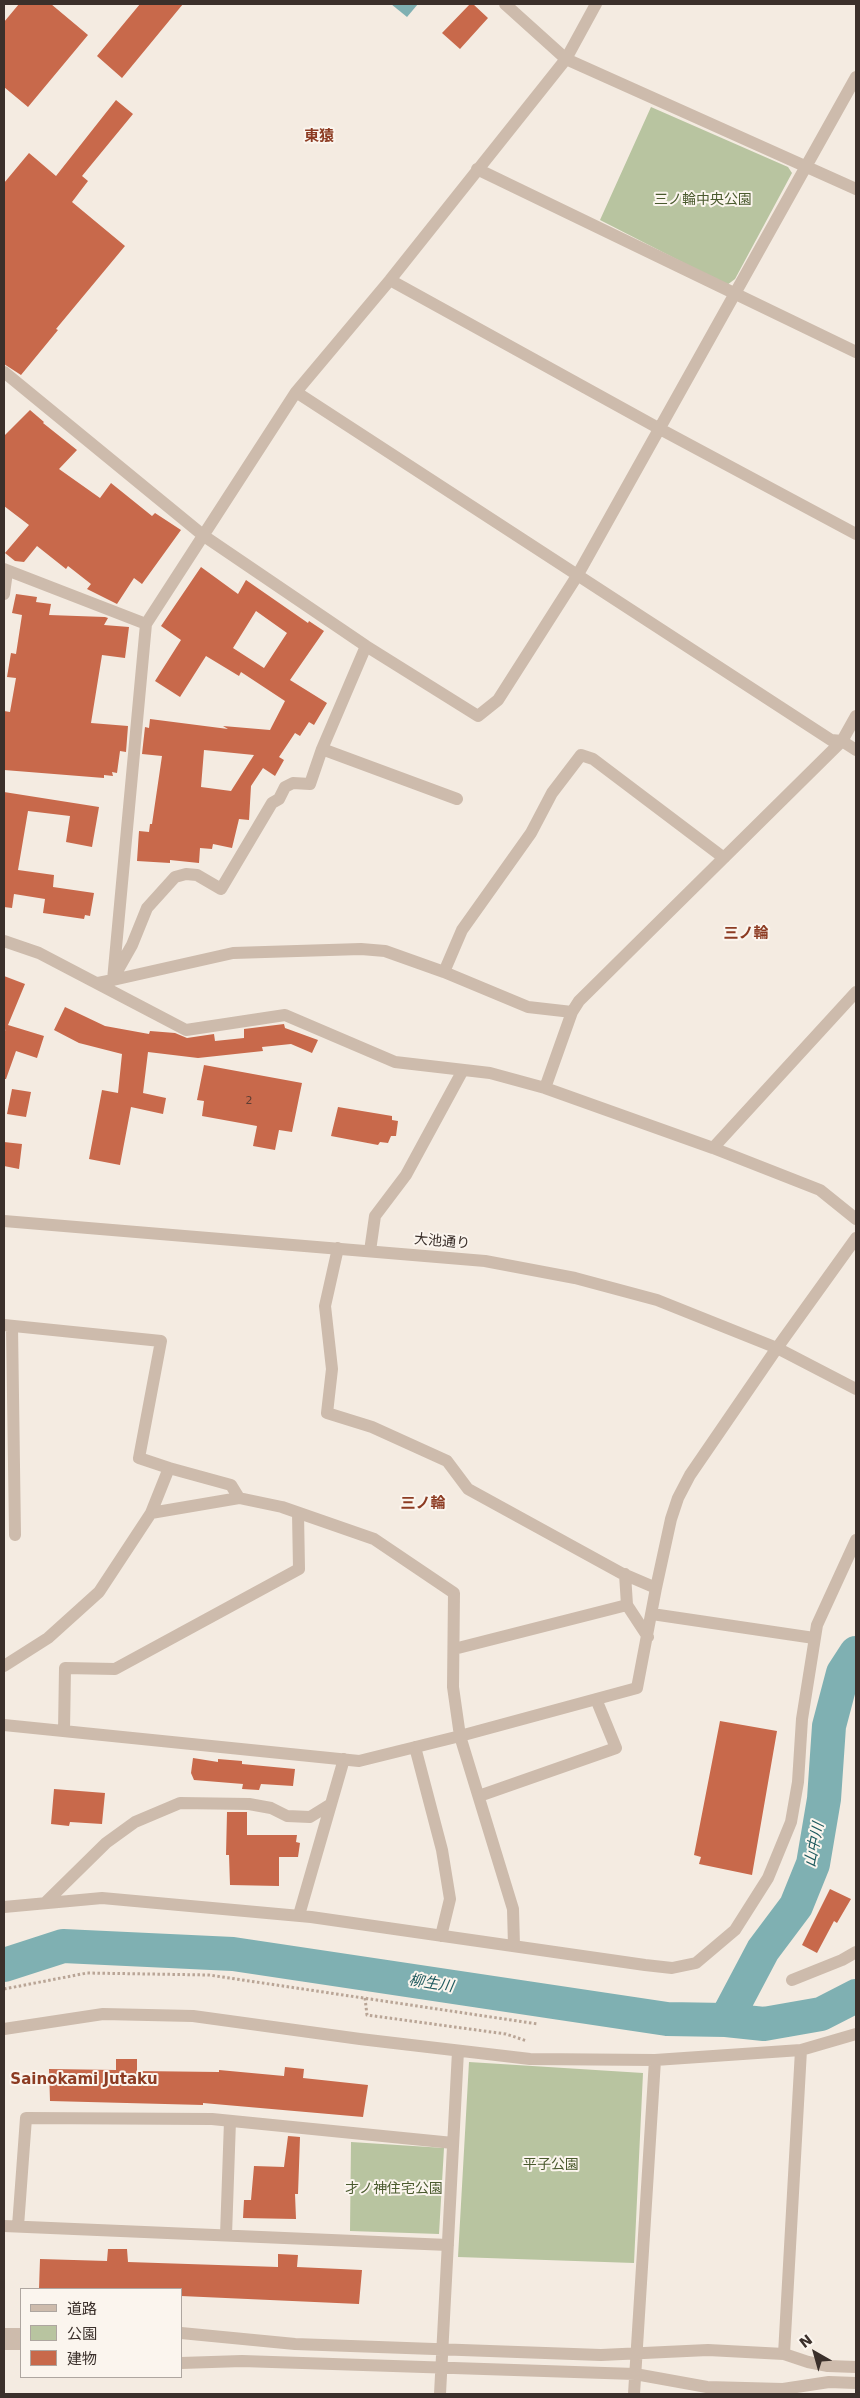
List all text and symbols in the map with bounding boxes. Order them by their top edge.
district label: 東猿 [304,128,334,146]
park label: 三ノ輪中央公園 [654,192,752,208]
district label: 三ノ輪 [724,925,768,943]
house number: 2 [246,1094,252,1108]
street label: 大池通り [413,1231,471,1253]
district label: 三ノ輪 [401,1495,445,1513]
water label: 山中川 [802,1821,828,1869]
water label: 柳生川 [407,1972,455,1996]
district label: Sainokami Jutaku [10,2071,158,2089]
park label: 平子公園 [523,2157,579,2173]
park label: 才ノ神住宅公園 [345,2181,443,2197]
legend [20,2288,182,2378]
text: 道路 [67,2300,97,2318]
text: 公園 [67,2325,97,2343]
north arrow [790,2328,840,2378]
text: N [796,2331,815,2351]
text: 建物 [67,2350,97,2368]

